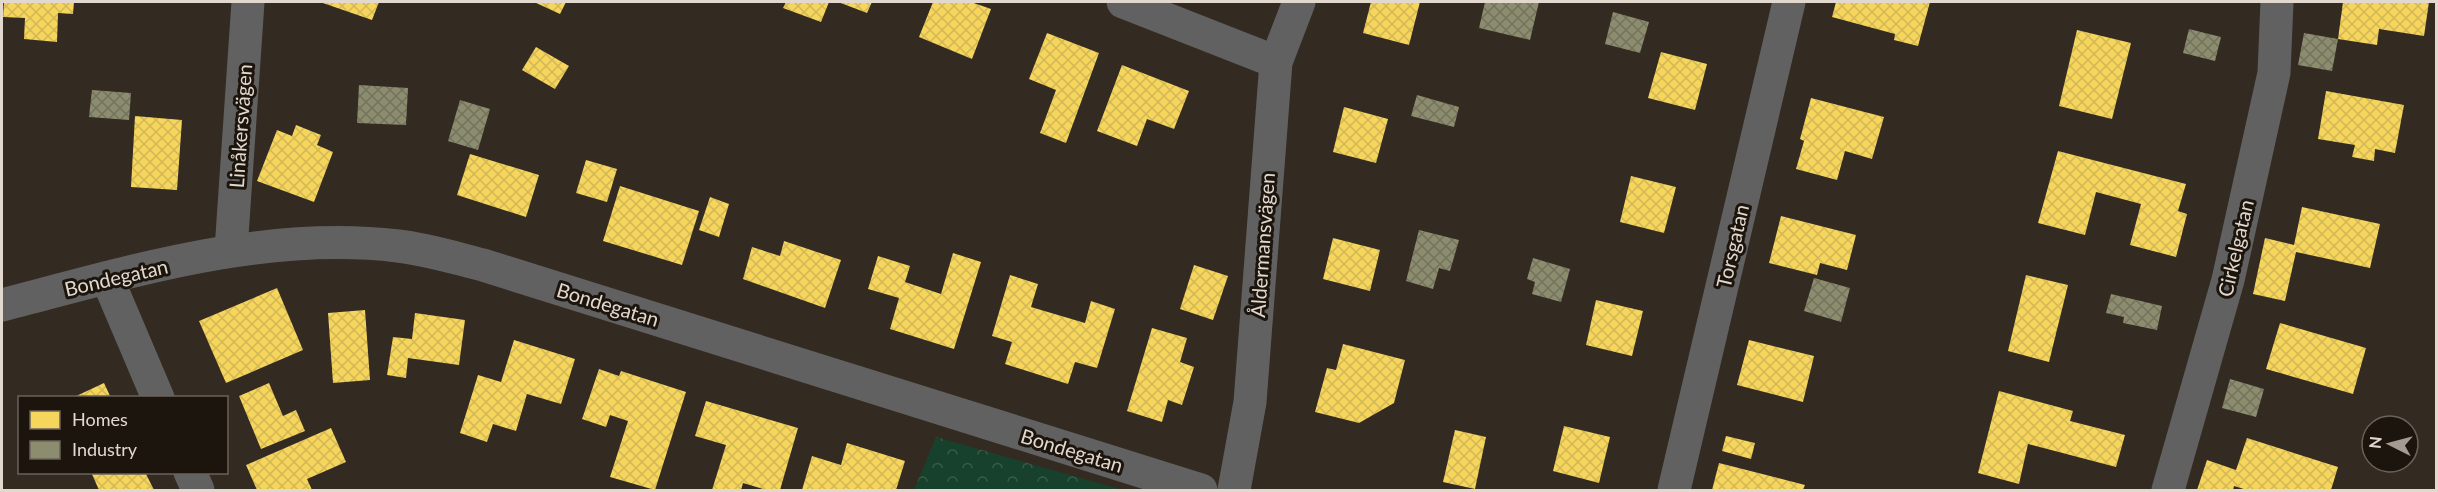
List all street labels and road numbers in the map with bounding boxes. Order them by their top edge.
street label: Linåkersvägen [224,63,256,189]
street label: Åldermansvägen [1245,172,1279,318]
street label: Cirkelgatan [2212,197,2258,299]
street label: Torsgatan [1711,202,1753,290]
street label: Bondegatan [62,253,170,301]
street label: Bondegatan [554,277,662,331]
street label: Bondegatan [1018,423,1126,477]

